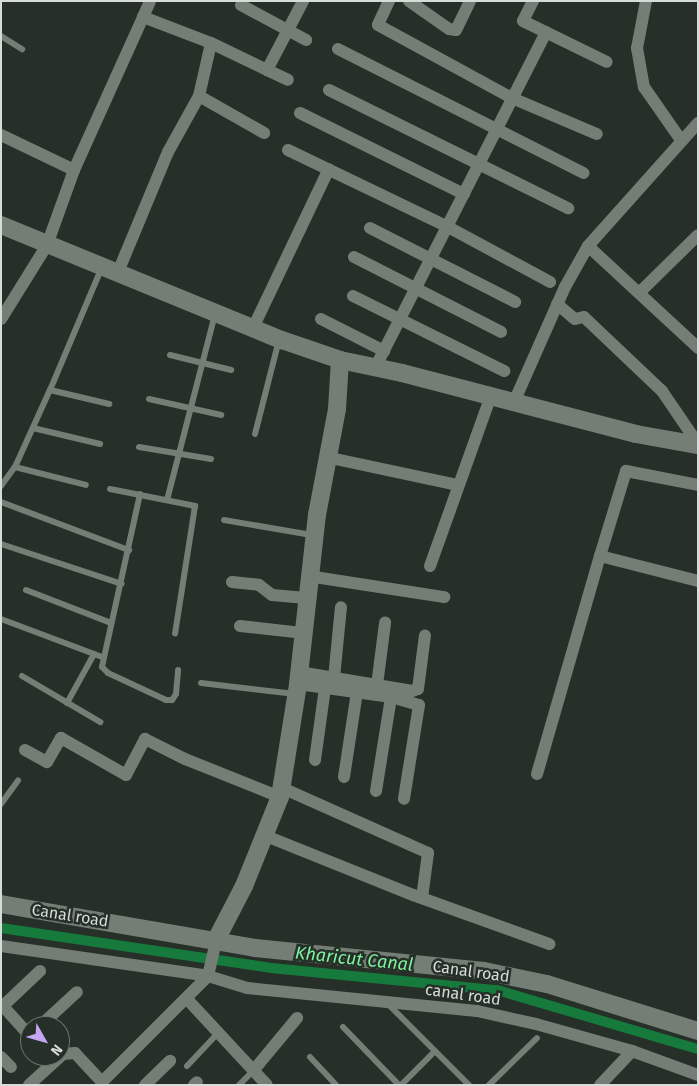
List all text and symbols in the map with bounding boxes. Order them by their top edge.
street label: Canal road [30,900,110,932]
water label: Kharicut Canal [294,942,414,976]
street label: Canal road [431,957,511,987]
street label: canal road [424,980,502,1010]
north arrow [20,1016,70,1066]
text: N [47,1041,66,1059]

